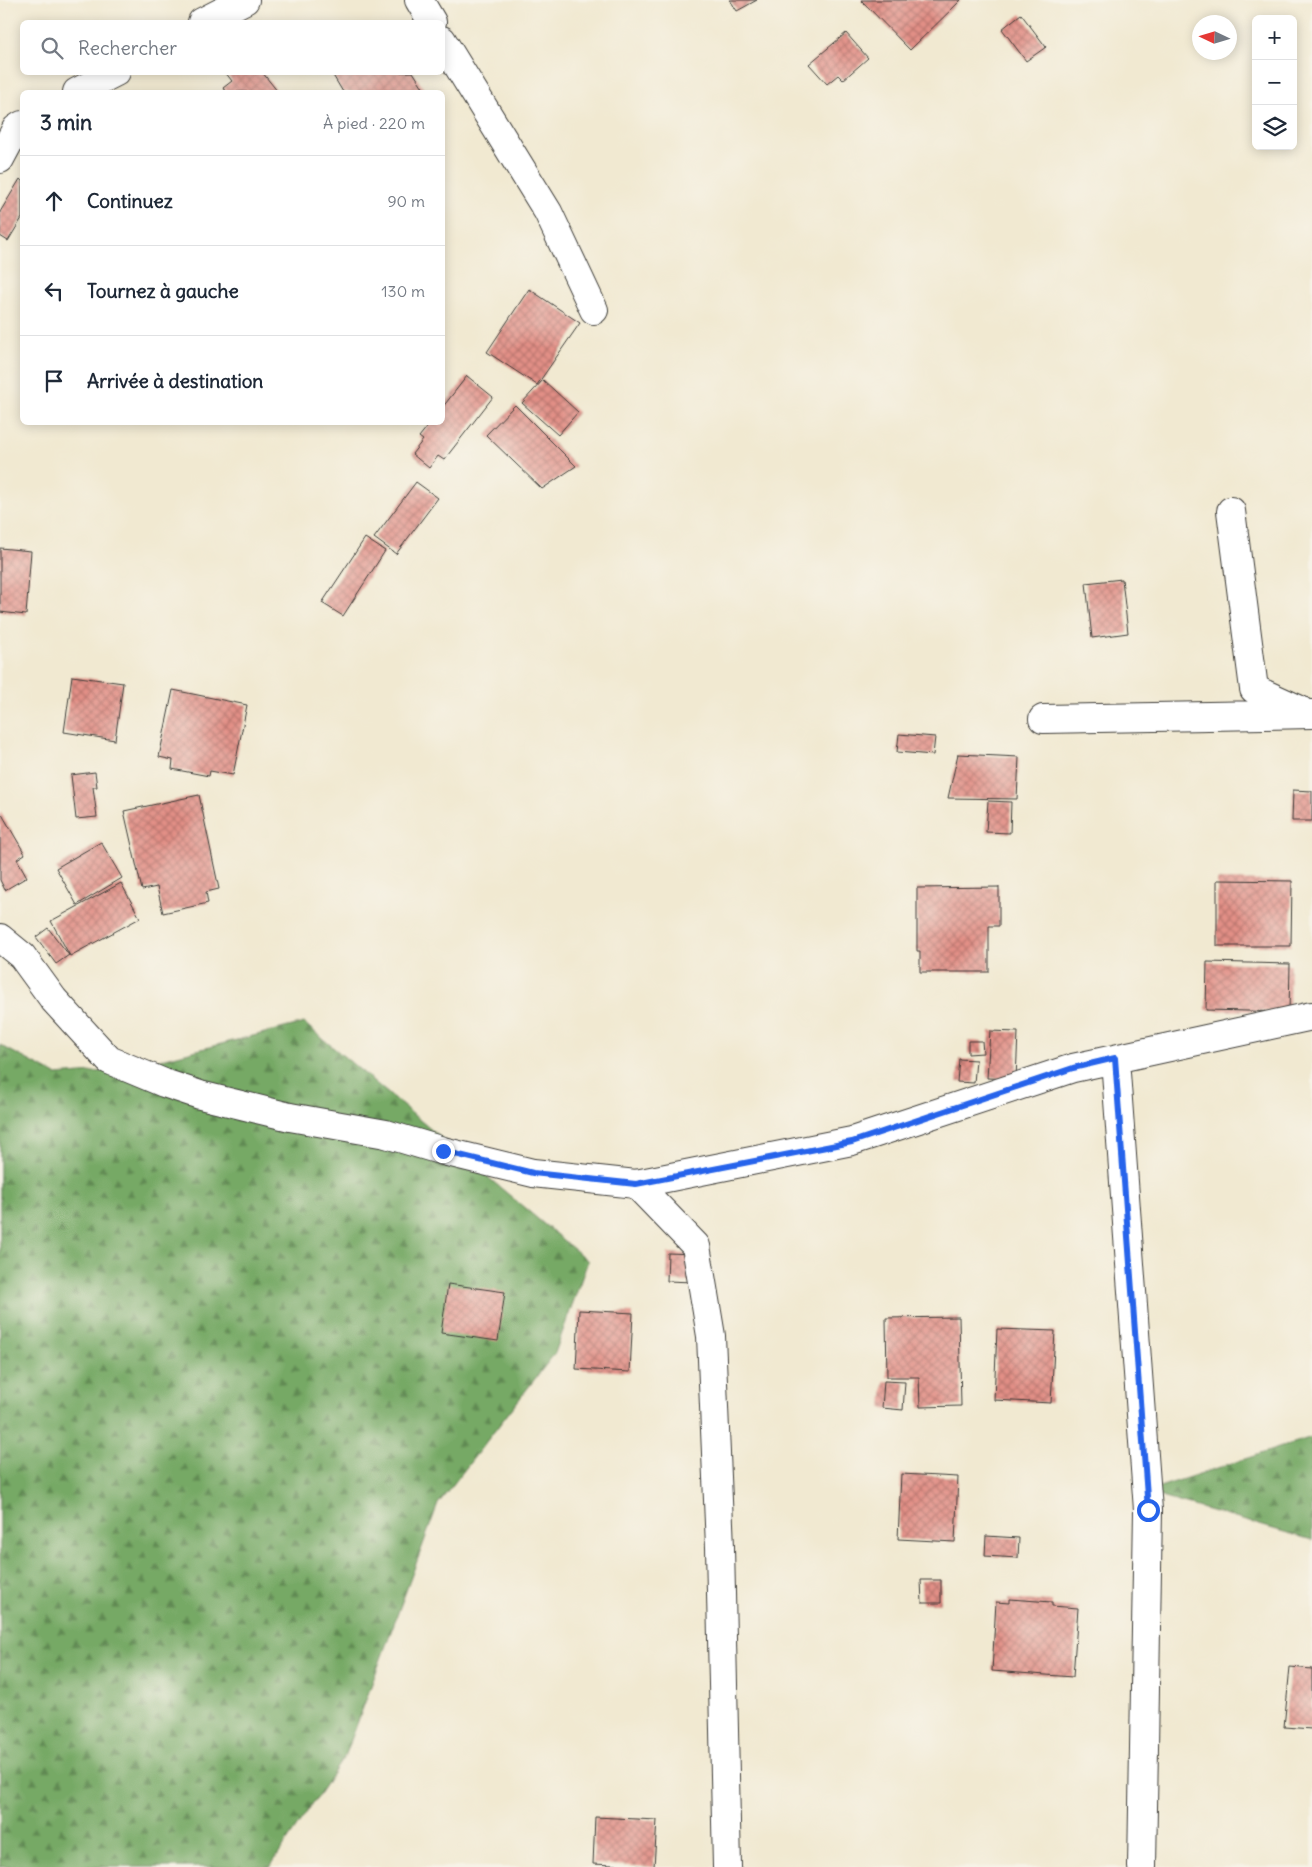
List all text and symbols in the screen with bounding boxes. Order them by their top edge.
north arrow [1192,15,1237,60]
map controls [1252,15,1297,150]
button: + [1252,15,1297,60]
search box [20,20,445,75]
icon: search [38,34,66,62]
text: Rechercher [78,36,177,60]
button: − [1252,60,1297,105]
button: layers [1252,105,1297,150]
text: 3 min [40,109,92,136]
text: À pied · 220 m [323,113,425,133]
icon: ahead [40,187,68,215]
text: Continuez [87,189,173,213]
text: 90 m [387,191,425,211]
icon: left [40,277,68,305]
text: Tournez à gauche [87,279,239,303]
text: 130 m [381,281,425,301]
icon: arrive [40,367,68,395]
text: Arrivée à destination [87,369,263,393]
route end [432,1140,455,1163]
route start [1137,1499,1160,1522]

